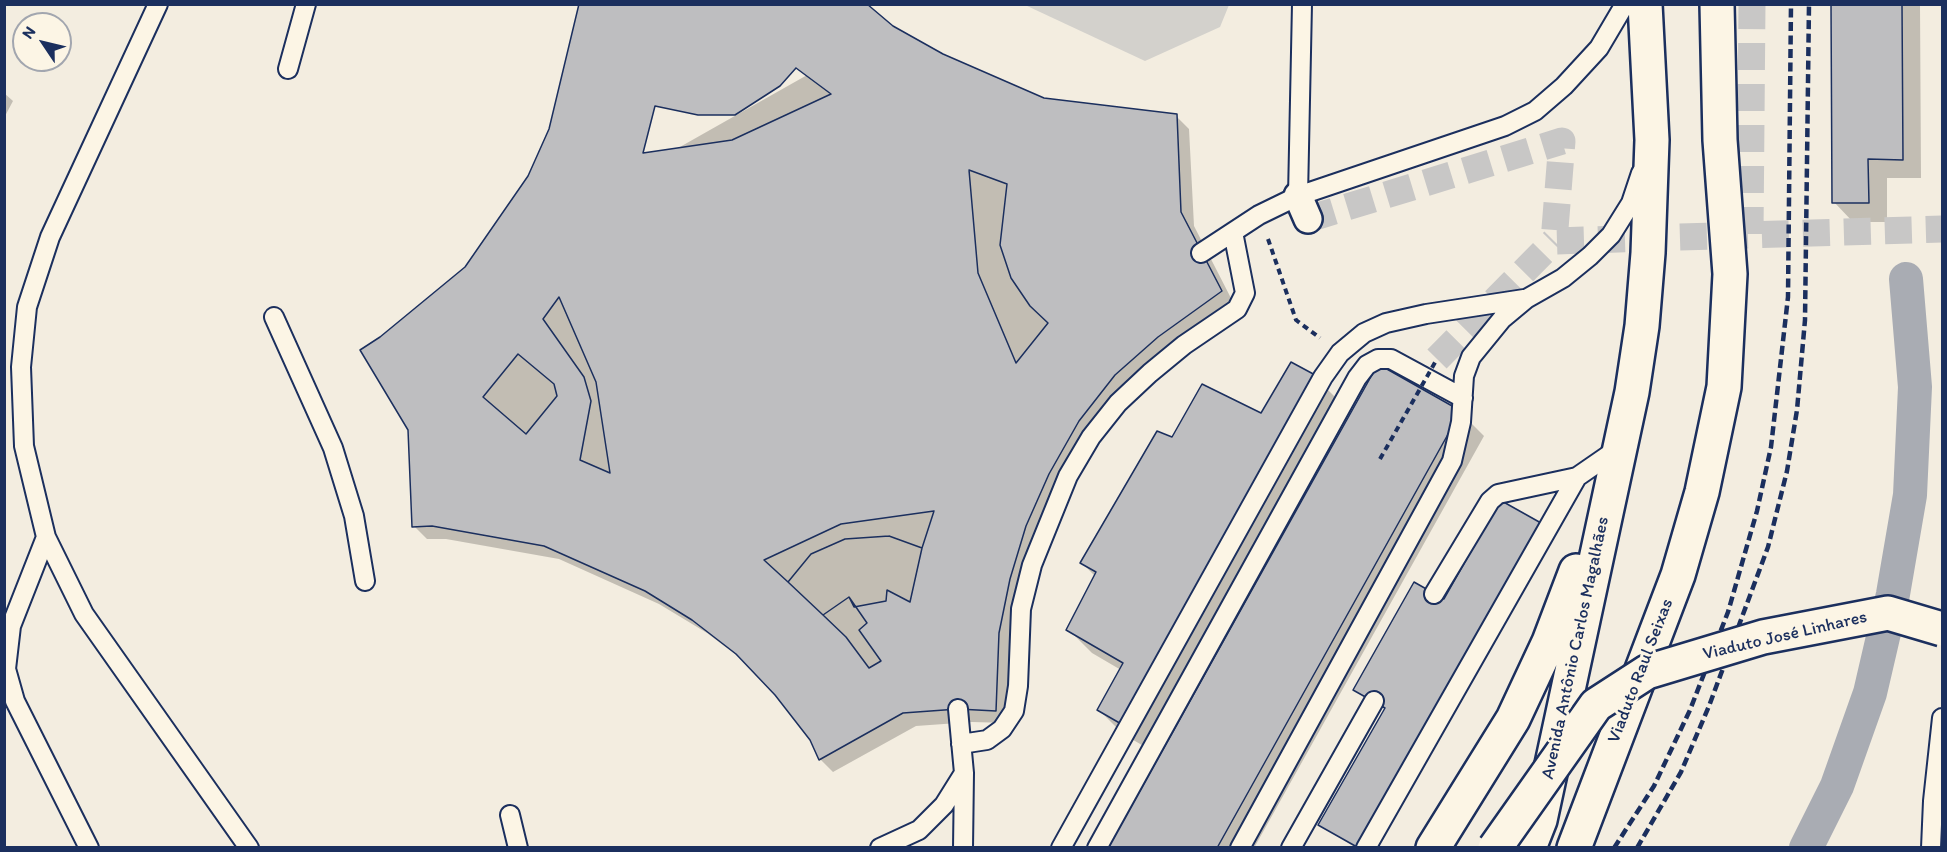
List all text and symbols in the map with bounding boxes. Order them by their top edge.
north arrow [12,12,72,72]
text: N [18,23,39,42]
street label: Avenida Antônio Carlos Magalhães [1538,515,1614,781]
street label: Viaduto Raul Seixas [1604,596,1678,746]
street label: Viaduto José Linhares [1701,607,1869,665]

